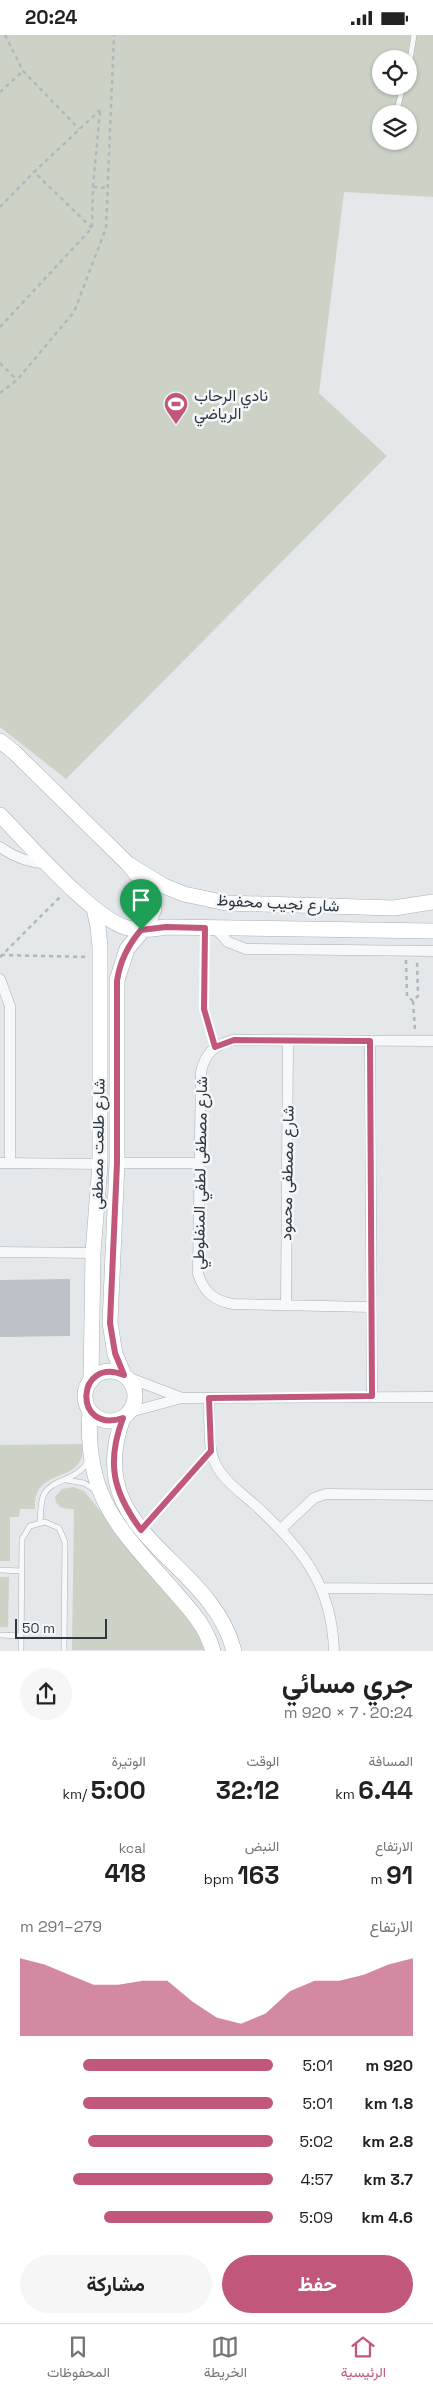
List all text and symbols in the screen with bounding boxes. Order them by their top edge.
text: 20:24 [25,5,77,30]
map controls [372,50,417,150]
button: locate [372,50,417,95]
button: layers [372,105,417,150]
place label: نادي الرحاب الرياضي [194,385,268,427]
sports icon: نادي الرحاب الرياضي [163,391,189,425]
pin [120,879,162,930]
icon: arrive [127,886,155,914]
street label: شارع نجيب محفوظ [216,889,340,918]
street label: شارع مصطفى لطفي المنفلوطي [188,1076,215,1270]
street label: شارع طلعت مصطفى [86,1078,111,1210]
street label: شارع مصطفى محمود [275,1105,300,1241]
scale bar [15,1615,108,1639]
text: 50 m [22,1619,55,1637]
text: جري مسائي [282,1665,413,1701]
button: share [20,1668,72,1720]
text: 20:24 · 7 × 920 m [284,1702,413,1723]
text: الوتيرة [111,1752,146,1770]
text: الوقت [246,1752,279,1770]
text: المسافة [369,1752,413,1770]
text: 5:00 [91,1774,146,1806]
text: 32:12 [216,1774,279,1806]
text: 6.44 [358,1774,413,1806]
text: /km [62,1785,91,1803]
text: km [335,1785,358,1803]
text: النبض [245,1837,279,1855]
text: الارتفاع [375,1837,413,1855]
text: kcal [119,1839,146,1857]
text: 418 [104,1857,146,1889]
text: 163 [237,1859,279,1891]
text: 91 [386,1859,413,1891]
text: bpm [204,1870,237,1888]
text: m [371,1870,386,1888]
text: 279–291 m [20,1916,102,1937]
text: الارتفاع [370,1916,413,1937]
text: 5:01 [302,2055,333,2076]
text: 920 m [365,2055,413,2076]
text: 5:01 [302,2093,333,2114]
text: 1.8 km [365,2093,413,2114]
text: 5:02 [299,2131,333,2152]
text: 2.8 km [362,2131,413,2152]
text: 4:57 [301,2169,333,2190]
text: 3.7 km [363,2169,413,2190]
text: 5:09 [299,2207,333,2228]
text: 4.6 km [362,2207,413,2228]
button: مشاركة [20,2255,212,2313]
button: حفظ [222,2255,413,2313]
tab: المحفوظات [47,2333,110,2385]
tab: الخريطة [204,2333,247,2385]
tab: الرئيسية [341,2333,386,2385]

